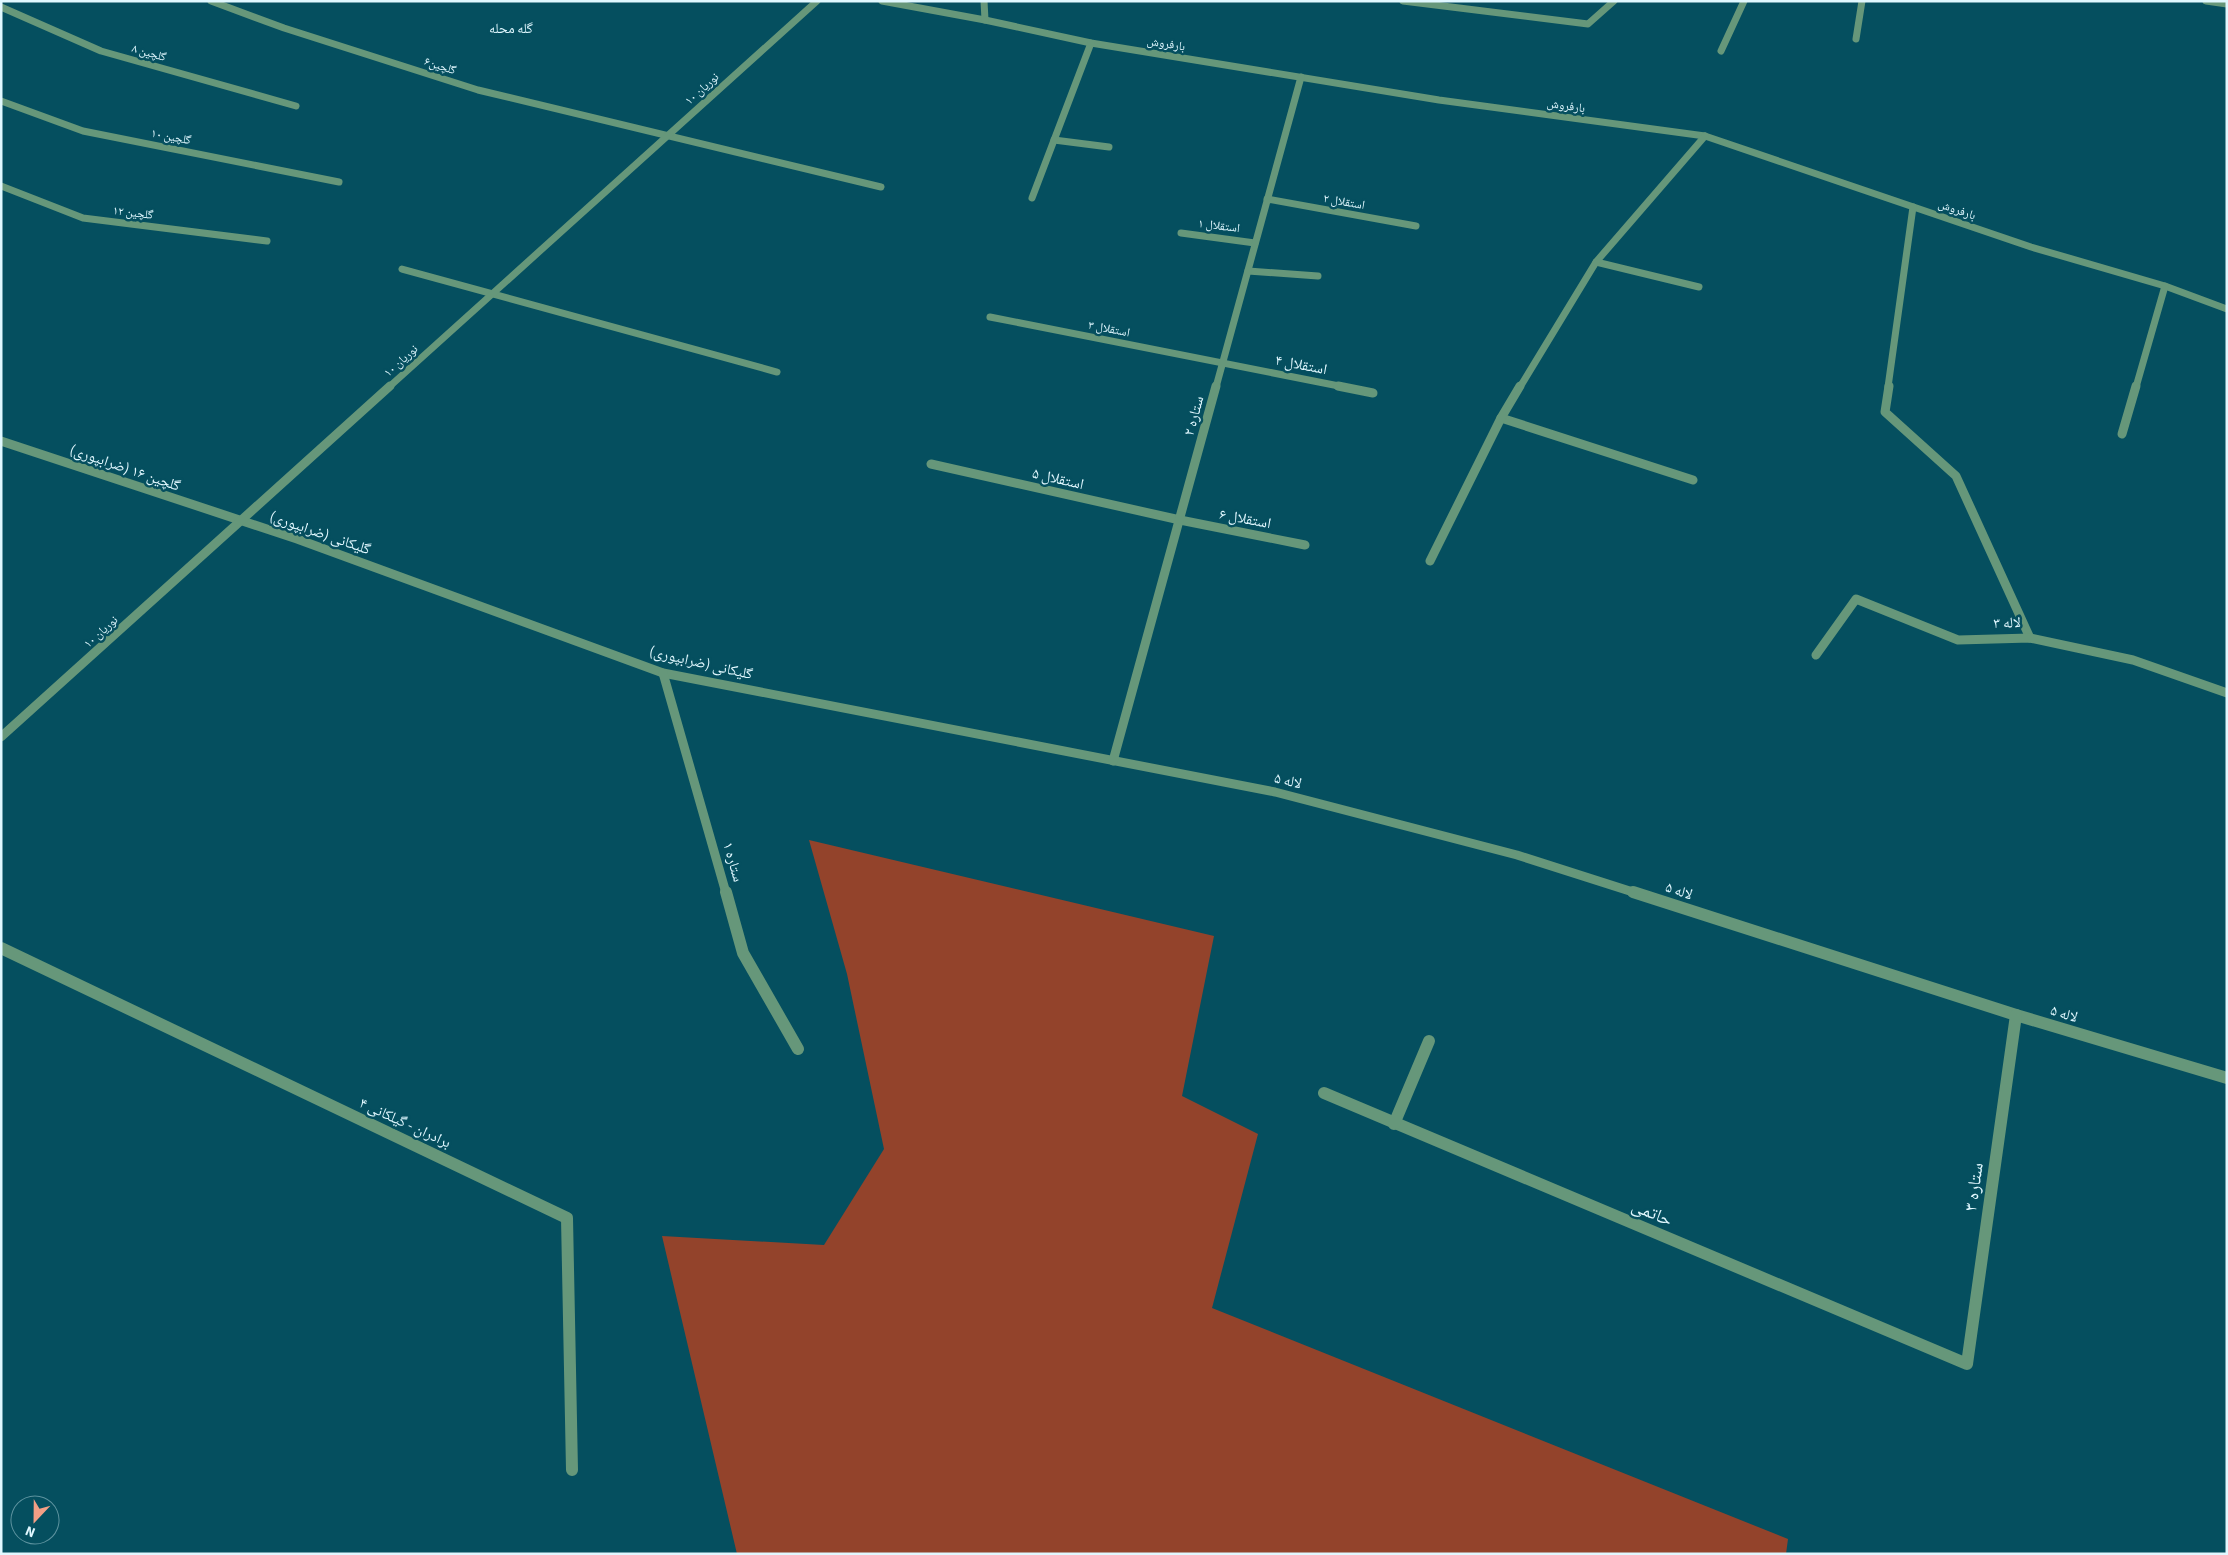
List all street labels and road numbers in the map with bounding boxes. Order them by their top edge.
street label: بارفروش [1146,33,1186,55]
street label: گلچین ۸ [130,40,168,66]
street label: گلچین۶ [422,53,458,79]
street label: نوریان ۱۰ [681,69,723,109]
street label: بارفروش [1546,95,1586,117]
street label: گلچین ۱۰ [150,125,192,149]
street label: استقلال ۲ [1322,190,1366,214]
street label: بارفروش [1936,196,1978,224]
street label: گلچین ۱۲ [112,202,154,224]
street label: استقلال ۱ [1197,215,1241,237]
street label: استقلال ۳ [1087,317,1131,341]
street label: نوریان ۱۰ [380,341,422,381]
street label: استقلال ۴ [1273,350,1329,380]
street label: ستاره ۲ [1179,393,1209,438]
street label: گلچین ۱۶ (ضرابپوری) [67,439,183,497]
street label: استقلال ۵ [1030,463,1086,495]
street label: استقلال ۶ [1217,504,1273,534]
street label: گلیکانی (ضرابپوری) [267,506,374,560]
street label: نوریان ۱۰ [80,612,122,652]
street label: لاله ۳ [1993,612,2021,634]
street label: گلیکانی (ضرابپوری) [647,641,755,685]
street label: لاله ۵ [1272,768,1304,794]
street label: ستاره ۱ [717,840,749,885]
street label: لاله ۵ [1663,877,1695,905]
street label: لاله ۵ [2048,1000,2080,1028]
street label: برادران - گیلکانی ۴ [356,1093,454,1153]
street label: ستاره ۳ [1958,1161,1990,1213]
street label: حاتمی [1628,1193,1676,1233]

